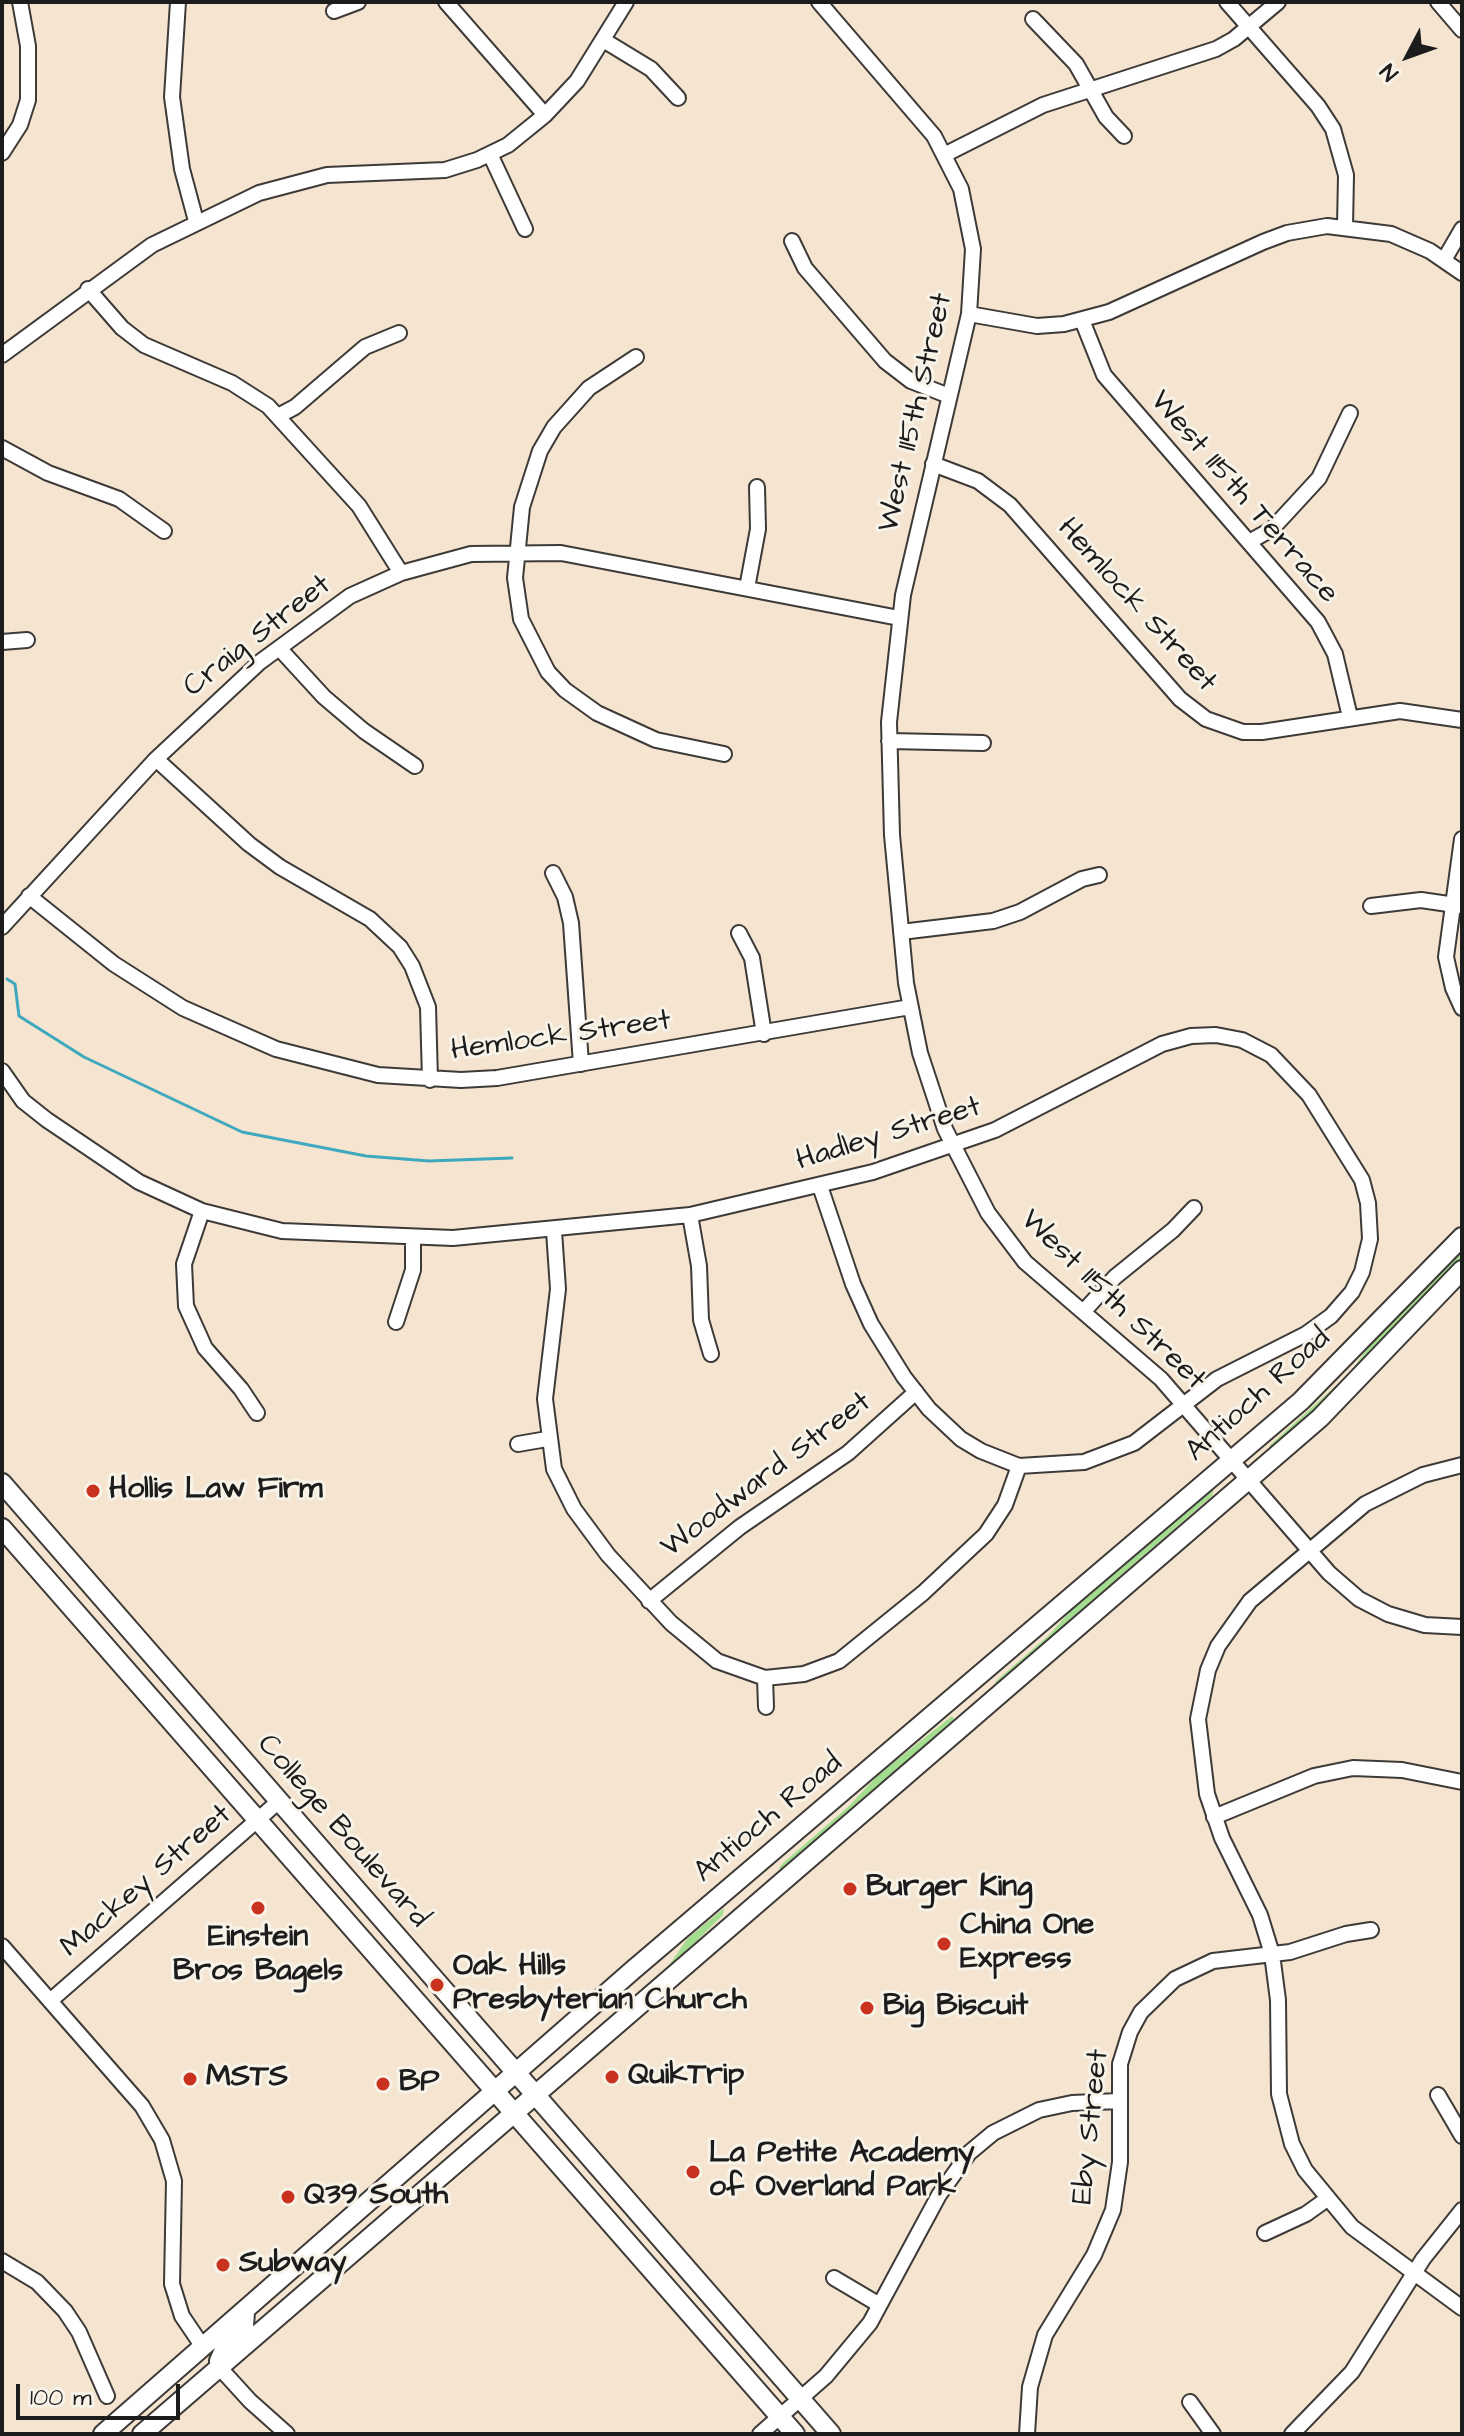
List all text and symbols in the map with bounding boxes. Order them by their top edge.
north arrow [1368,16,1448,96]
text: N [1373,57,1406,87]
street label: West 115th Street [872,290,962,536]
street label: West 115th Terrace [1141,384,1345,612]
street label: Hemlock Street [1049,512,1223,700]
street label: Craig Street [177,568,339,706]
street label: Hemlock Street [449,1004,673,1070]
street label: Hadley Street [793,1090,985,1180]
street label: West 115th Street [1012,1203,1212,1399]
street label: Antioch Road [1179,1322,1339,1470]
street label: Woodward Street [655,1385,879,1567]
place label: Hollis Law Firm [109,1473,323,1509]
marker: Hollis Law Firm [84,1482,102,1500]
street label: College Boulevard [248,1728,436,1936]
street label: Antioch Road [688,1747,850,1891]
street label: Mackey Street [54,1798,240,1966]
place label: Burger King [866,1871,1033,1907]
marker: Burger King [841,1880,859,1898]
marker: Einstein Bros Bagels [249,1899,267,1917]
place label: China One Express [960,1909,1094,1980]
place label: Einstein Bros Bagels [173,1921,343,1992]
marker: China One Express [935,1935,953,1953]
place label: Oak Hills Presbyterian Church [453,1950,747,2020]
marker: Oak Hills Presbyterian Church [428,1976,446,1994]
place label: Big Biscuit [883,1990,1028,2026]
marker: Big Biscuit [858,1999,876,2017]
street label: Eby Street [1066,2048,1118,2206]
place label: QuikTrip [628,2059,744,2095]
place label: MSTS [206,2061,288,2097]
place label: BP [399,2066,439,2102]
marker: QuikTrip [603,2068,621,2086]
marker: MSTS [181,2070,199,2088]
marker: BP [374,2075,392,2093]
place label: La Petite Academy of Overland Park [709,2137,974,2208]
marker: La Petite Academy of Overland Park [684,2163,702,2181]
place label: Q39 South [304,2179,448,2215]
marker: Q39 South [279,2188,297,2206]
place label: Subway [239,2247,346,2283]
marker: Subway [214,2256,232,2274]
scale bar [20,2368,184,2418]
text: 100 m [30,2381,92,2415]

